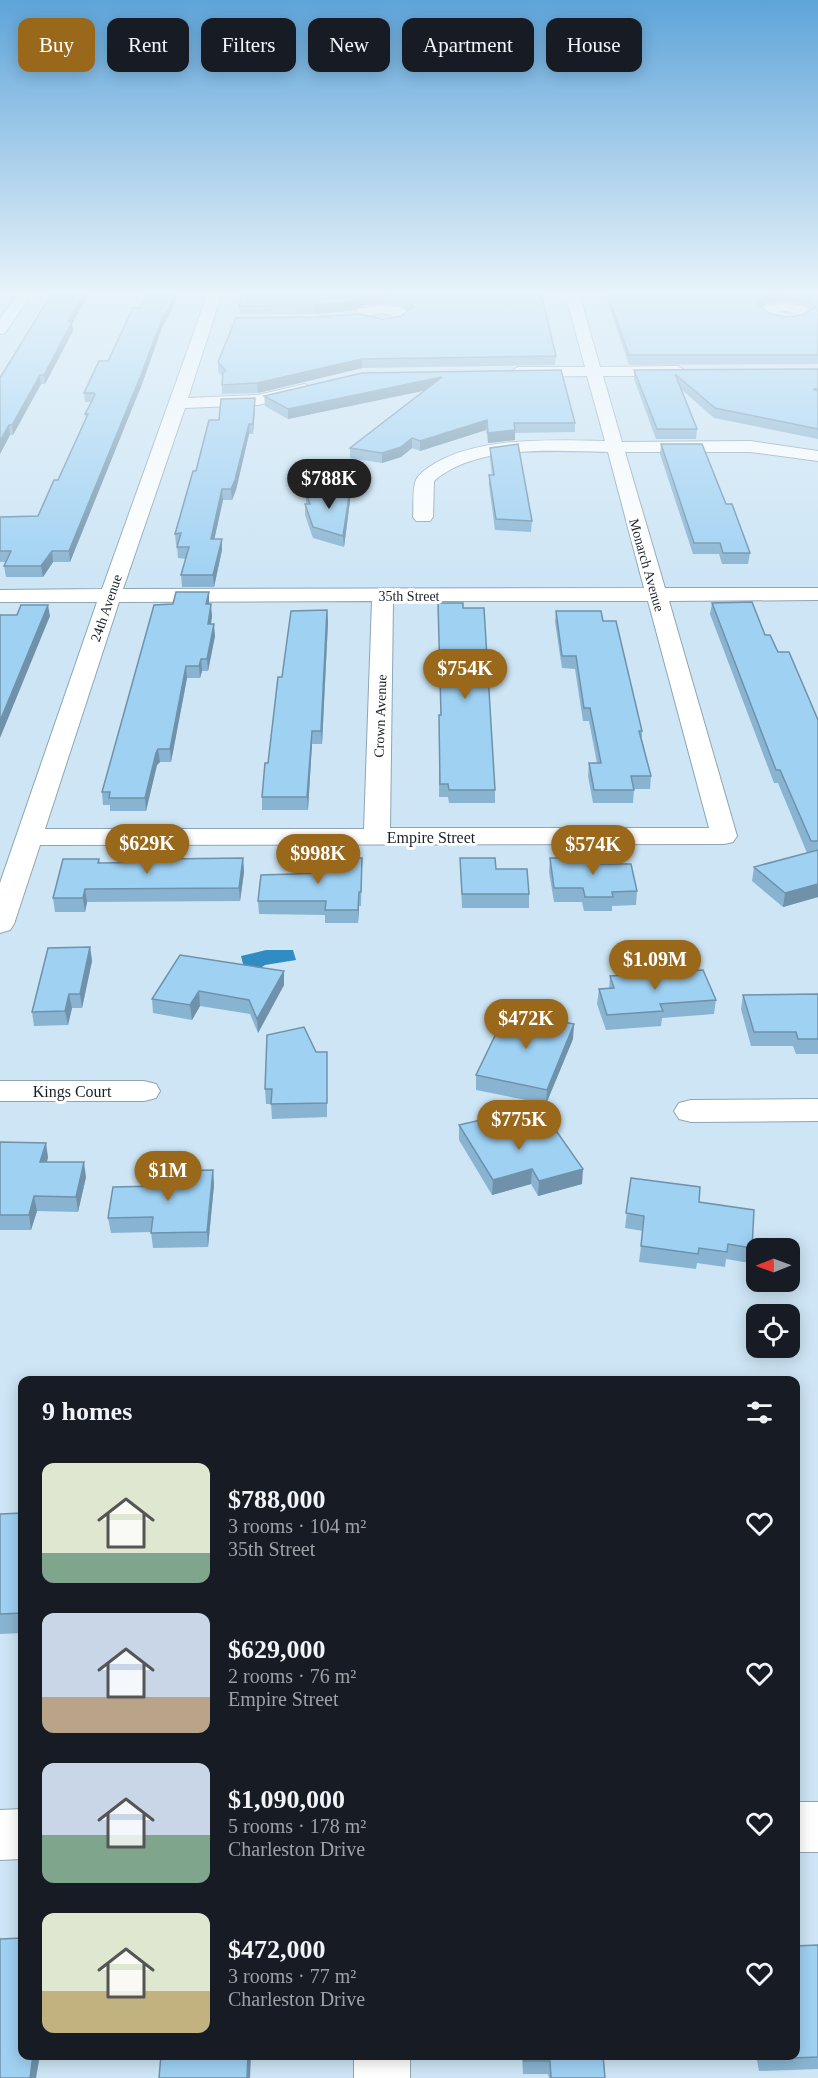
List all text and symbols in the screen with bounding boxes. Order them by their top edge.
chip: Buy [18,18,95,72]
chip: Rent [107,18,189,72]
chip: Filters [201,18,296,72]
chip: New [308,18,390,72]
chip: Apartment [402,18,534,72]
chip: House [546,18,642,72]
pin: $788K [287,459,371,510]
text: $788K [301,467,357,489]
street label: Monarch Avenue [626,517,667,613]
street label: 24th Avenue [88,573,125,644]
street label: 35th Street [378,589,440,604]
pin: $754K [423,649,507,700]
text: $754K [437,657,493,679]
street label: Crown Avenue [372,674,389,758]
pin: $629K [105,824,189,875]
pin: $574K [551,825,635,876]
street label: Empire Street [387,829,476,847]
text: $629K [119,832,175,854]
text: $574K [565,833,621,855]
pin: $998K [276,834,360,885]
text: $998K [290,842,346,864]
pin: $1.09M [606,940,704,991]
text: $1.09M [623,948,687,970]
pin: $472K [484,999,568,1050]
text: $472K [498,1007,554,1029]
street label: Kings Court [33,1083,112,1101]
pin: $775K [477,1100,561,1151]
text: $775K [491,1108,547,1130]
pin: $1M [139,1151,197,1202]
text: $1M [149,1159,187,1181]
north arrow [746,1238,800,1292]
map controls [746,1238,800,1358]
button: locate [746,1304,800,1358]
icon: filters [743,1396,776,1429]
text: 9 homes [42,1397,132,1426]
text: $788,000 [228,1485,326,1514]
icon: home [90,1487,162,1559]
icon: heart [743,1507,776,1540]
text: 3 rooms · 104 m² [228,1515,366,1537]
text: 35th Street [228,1538,315,1560]
text: $629,000 [228,1635,326,1664]
icon: home [90,1637,162,1709]
icon: heart [743,1657,776,1690]
text: 2 rooms · 76 m² [228,1665,356,1687]
text: Empire Street [228,1688,339,1710]
text: $1,090,000 [228,1785,345,1814]
icon: home [90,1787,162,1859]
icon: heart [743,1807,776,1840]
text: 5 rooms · 178 m² [228,1815,366,1837]
text: Charleston Drive [228,1838,365,1860]
text: $472,000 [228,1935,326,1964]
icon: home [90,1937,162,2009]
icon: heart [743,1957,776,1990]
text: 3 rooms · 77 m² [228,1965,356,1987]
text: Charleston Drive [228,1988,365,2010]

